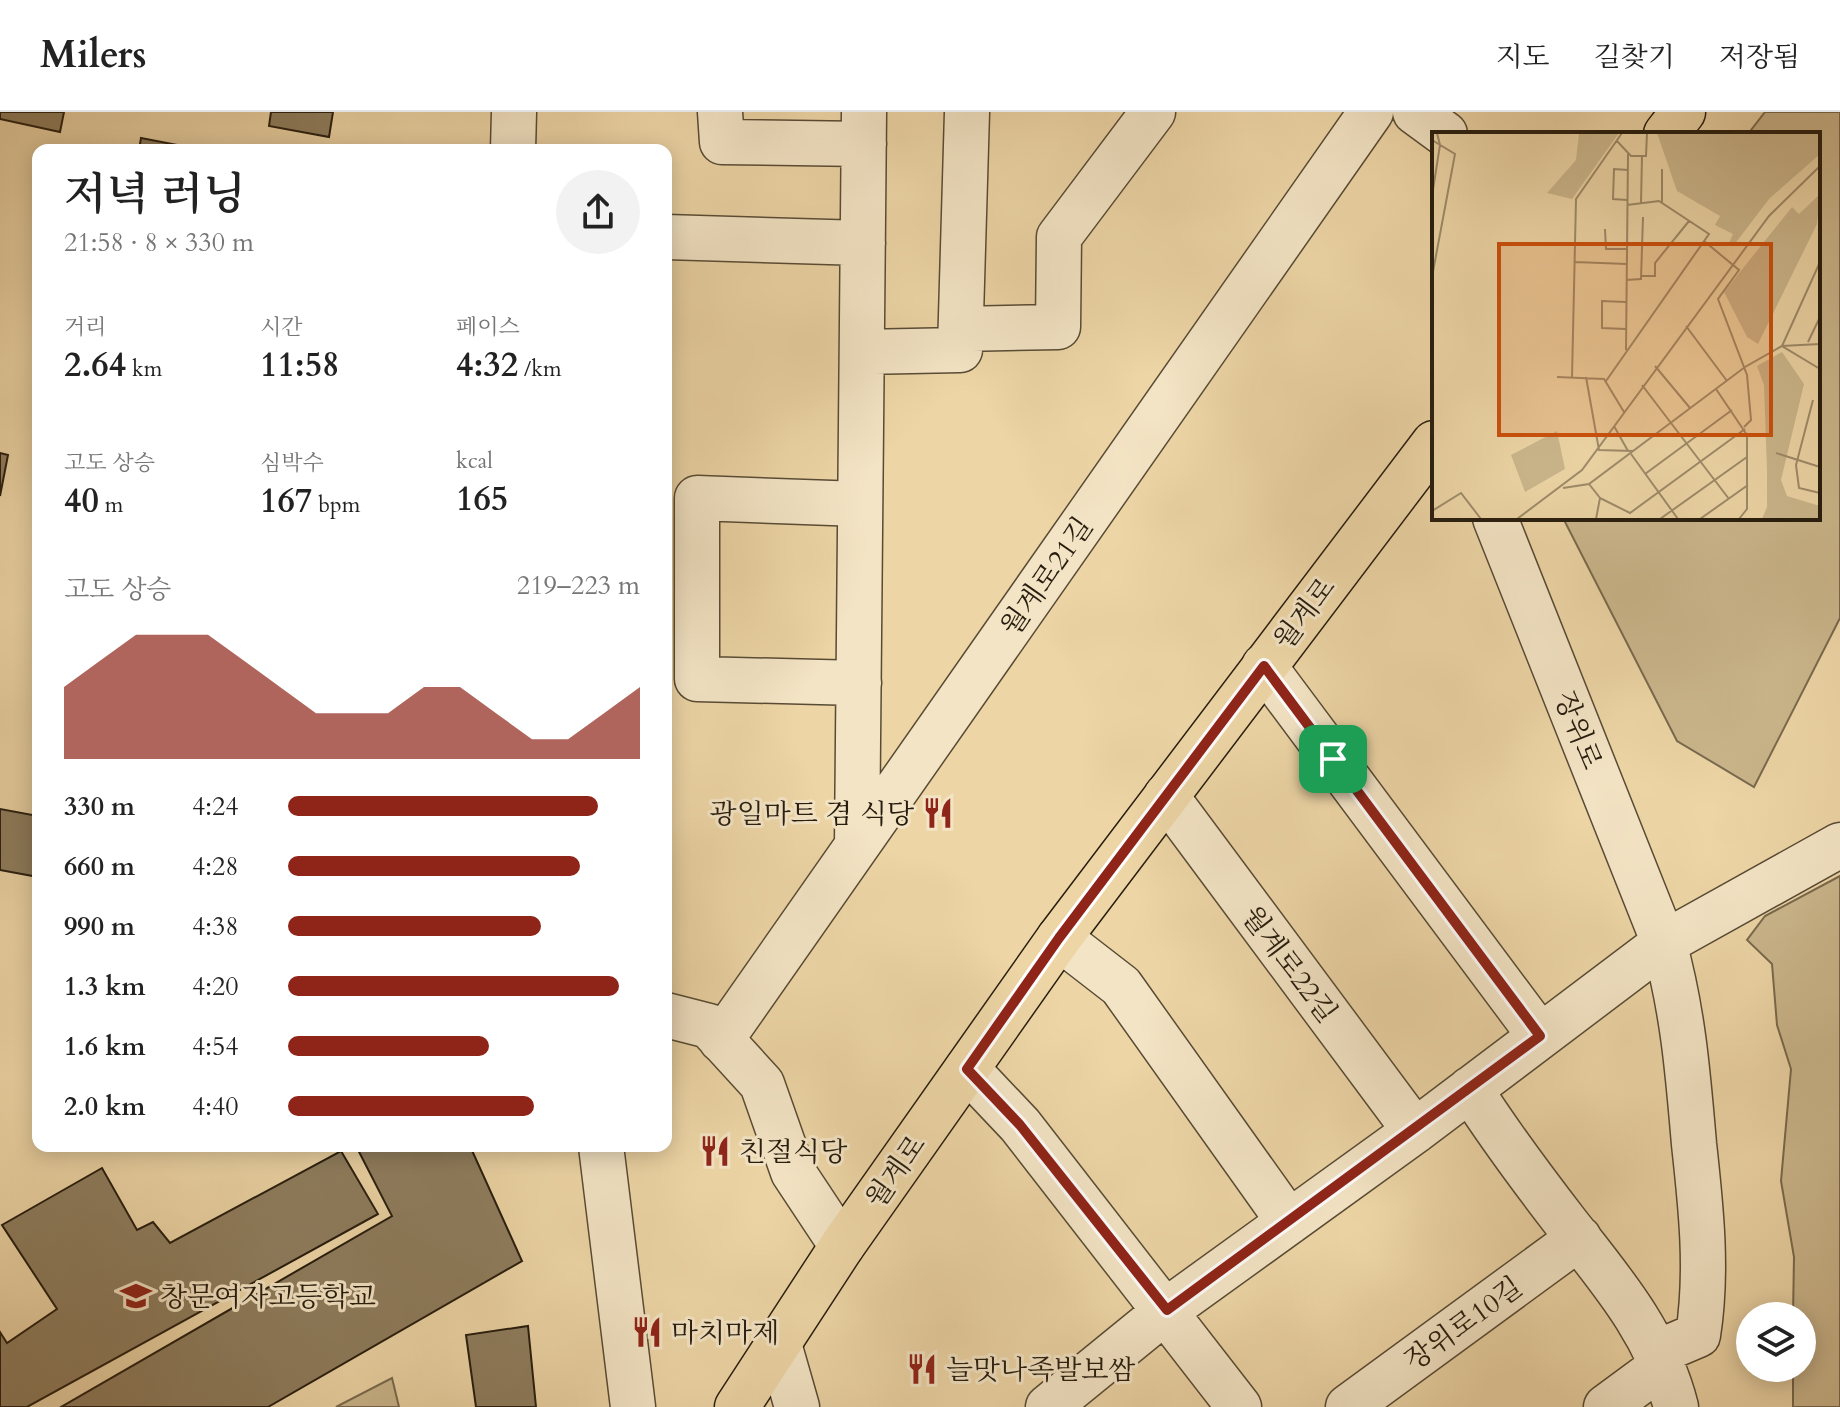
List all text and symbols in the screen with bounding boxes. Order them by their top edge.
text: Milers [40,29,147,81]
text: 지도 [1496,38,1550,76]
text: 길찾기 [1594,38,1675,76]
text: 저장됨 [1719,38,1800,76]
inset map [1432,132,1820,520]
text: 저녁 러닝 [64,165,246,225]
button: share [556,170,640,254]
text: 21:58 · 8 × 330 m [64,225,254,260]
text: 거리 [64,312,107,342]
text: 시간 [260,312,303,342]
text: 페이스 [456,312,520,342]
text: 2.64 [64,342,126,388]
text: 11:58 [260,342,340,388]
text: 4:32 [456,342,518,388]
text: km [126,354,162,384]
text: /km [518,354,562,384]
text: kcal [456,446,493,476]
text: 고도 상승 [64,448,155,478]
text: 심박수 [260,448,324,478]
text: 165 [456,476,508,522]
text: 40 [64,478,99,524]
text: 167 [260,478,312,524]
text: m [99,490,123,520]
text: bpm [312,490,360,520]
street label: 월계로21길 [992,510,1102,644]
text: 219–223 m [517,568,640,603]
street label: 월계로 [1265,570,1344,657]
text: 고도 상승 [64,572,171,607]
street label: 장위로 [1545,686,1611,775]
pin [1299,725,1367,793]
icon: arrive [1311,737,1355,781]
text: 330 m [64,789,135,824]
text: 4:24 [192,789,239,824]
place label: 광일마트 겸 식당 [710,795,914,833]
restaurant icon: 광일마트 겸 식당 [921,796,955,830]
text: 660 m [64,849,135,884]
text: 4:28 [192,849,239,884]
street label: 월계로22길 [1233,899,1346,1031]
text: 990 m [64,909,135,944]
text: 4:38 [192,909,239,944]
text: 1.3 km [64,969,145,1004]
text: 4:20 [192,969,239,1004]
text: 1.6 km [64,1029,145,1064]
text: 4:54 [192,1029,239,1064]
text: 2.0 km [64,1089,145,1124]
text: 4:40 [192,1089,239,1124]
street label: 월계로 [857,1127,935,1216]
place label: 친절식당 [739,1133,847,1171]
restaurant icon: 친절식당 [698,1134,732,1168]
street label: 장위로10길 [1397,1268,1530,1379]
place label: 창문여자고등학교 [160,1278,376,1316]
school or university icon: 창문여자고등학교 [119,1279,153,1313]
map controls [1736,1302,1816,1382]
button: layers [1736,1302,1816,1382]
place label: 마치마제 [671,1314,779,1352]
restaurant icon: 마치마제 [630,1315,664,1349]
place label: 늘맛나족발보쌈 [946,1351,1135,1389]
restaurant icon: 늘맛나족발보쌈 [905,1352,939,1386]

